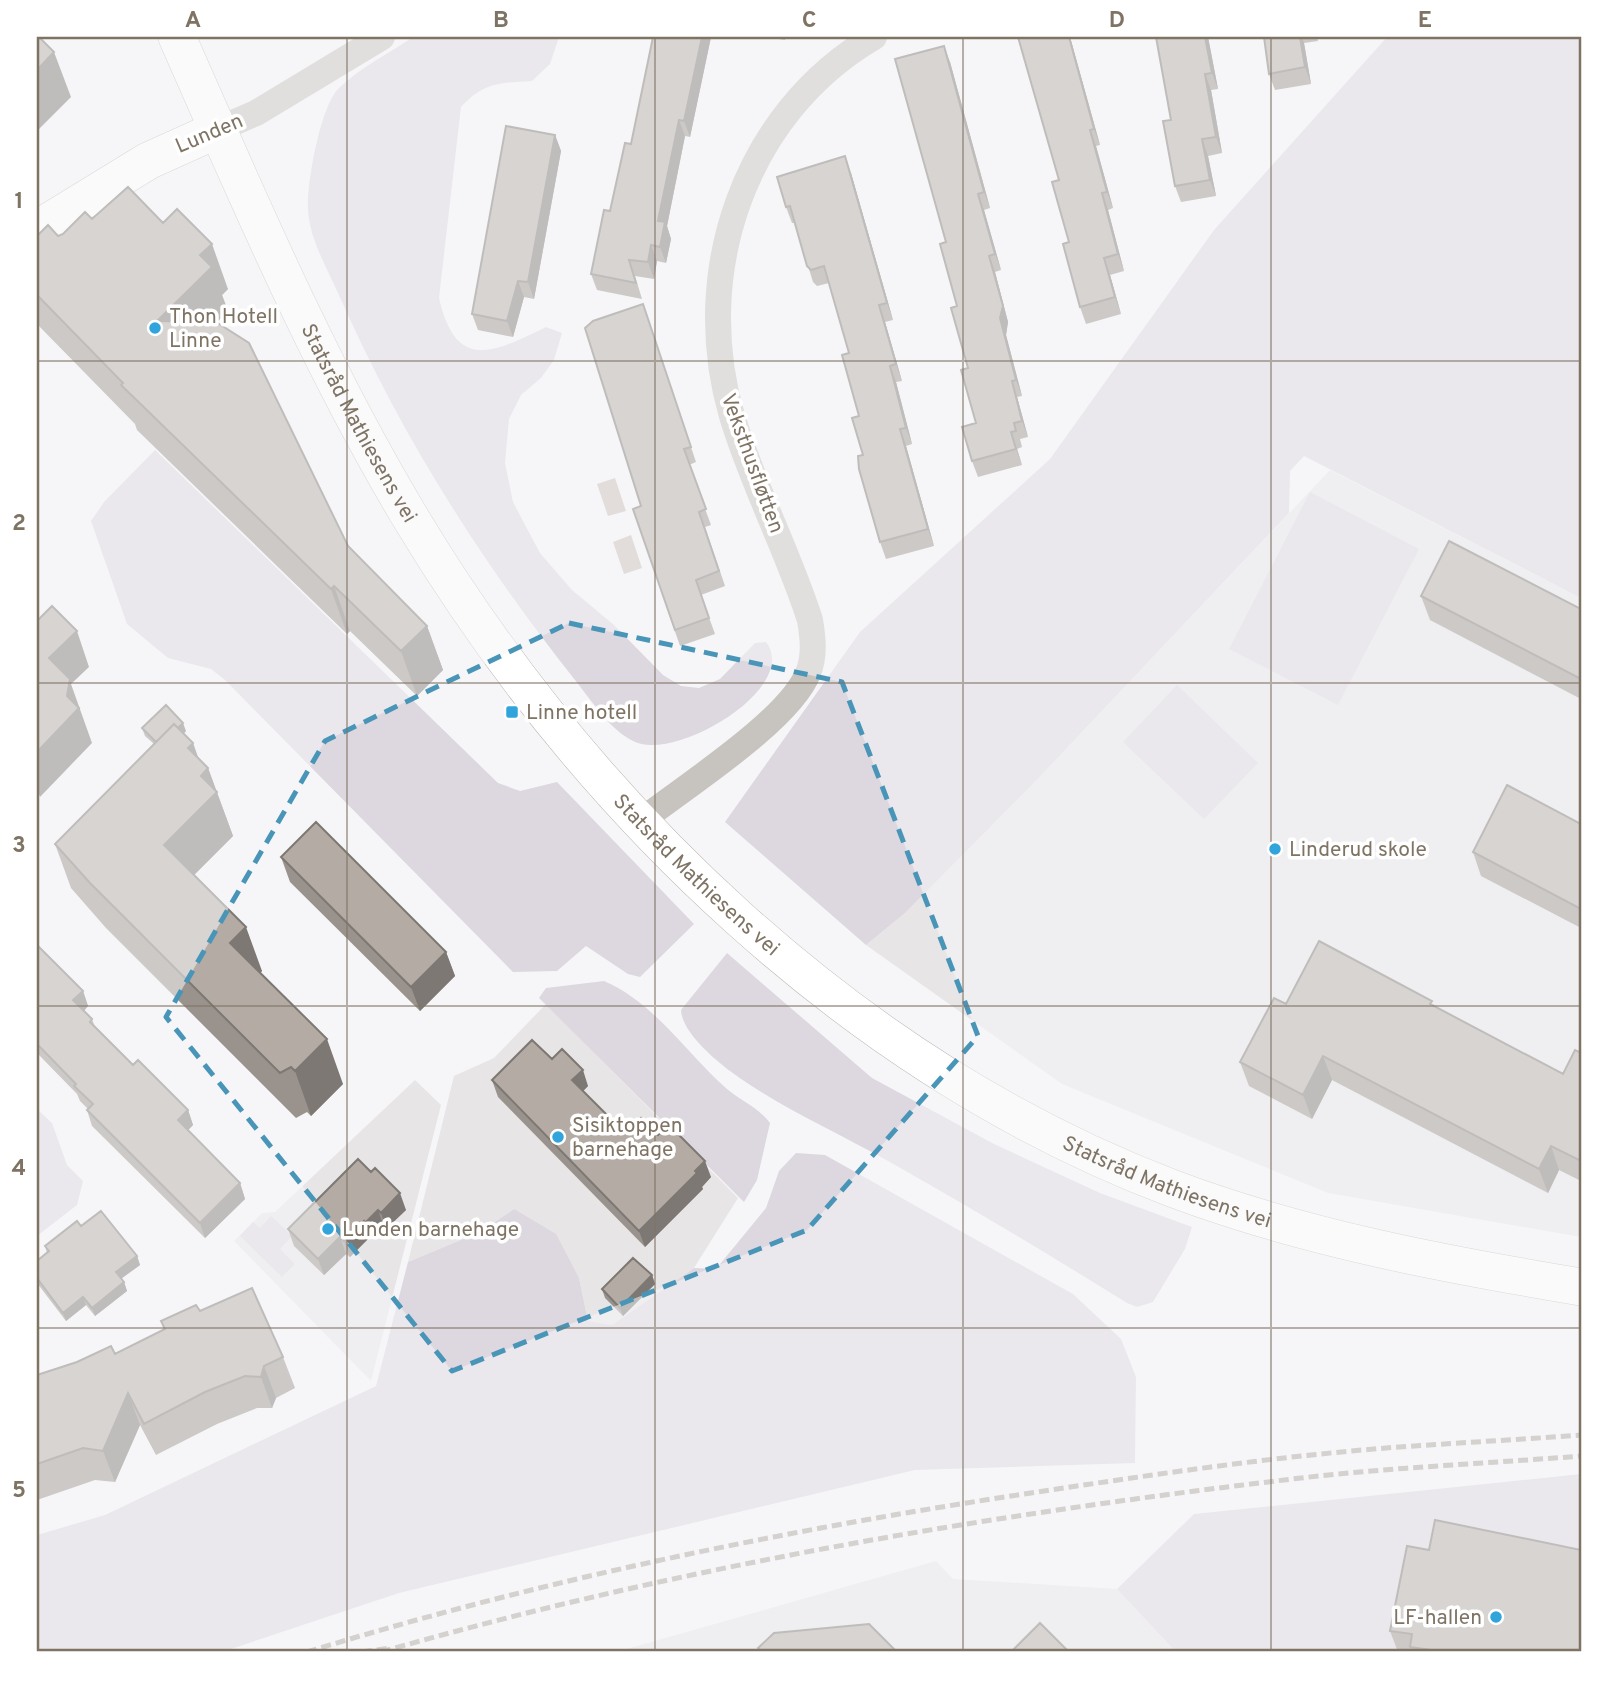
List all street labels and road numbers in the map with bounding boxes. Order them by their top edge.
street label: Lunden [172,108,248,161]
street label: Statsråd Mathiesens vei [294,320,422,528]
street label: Veksthusfløtten [714,390,789,537]
street label: Statsråd Mathiesens vei [606,789,785,963]
street label: Statsråd Mathiesens vei [1057,1130,1274,1235]

